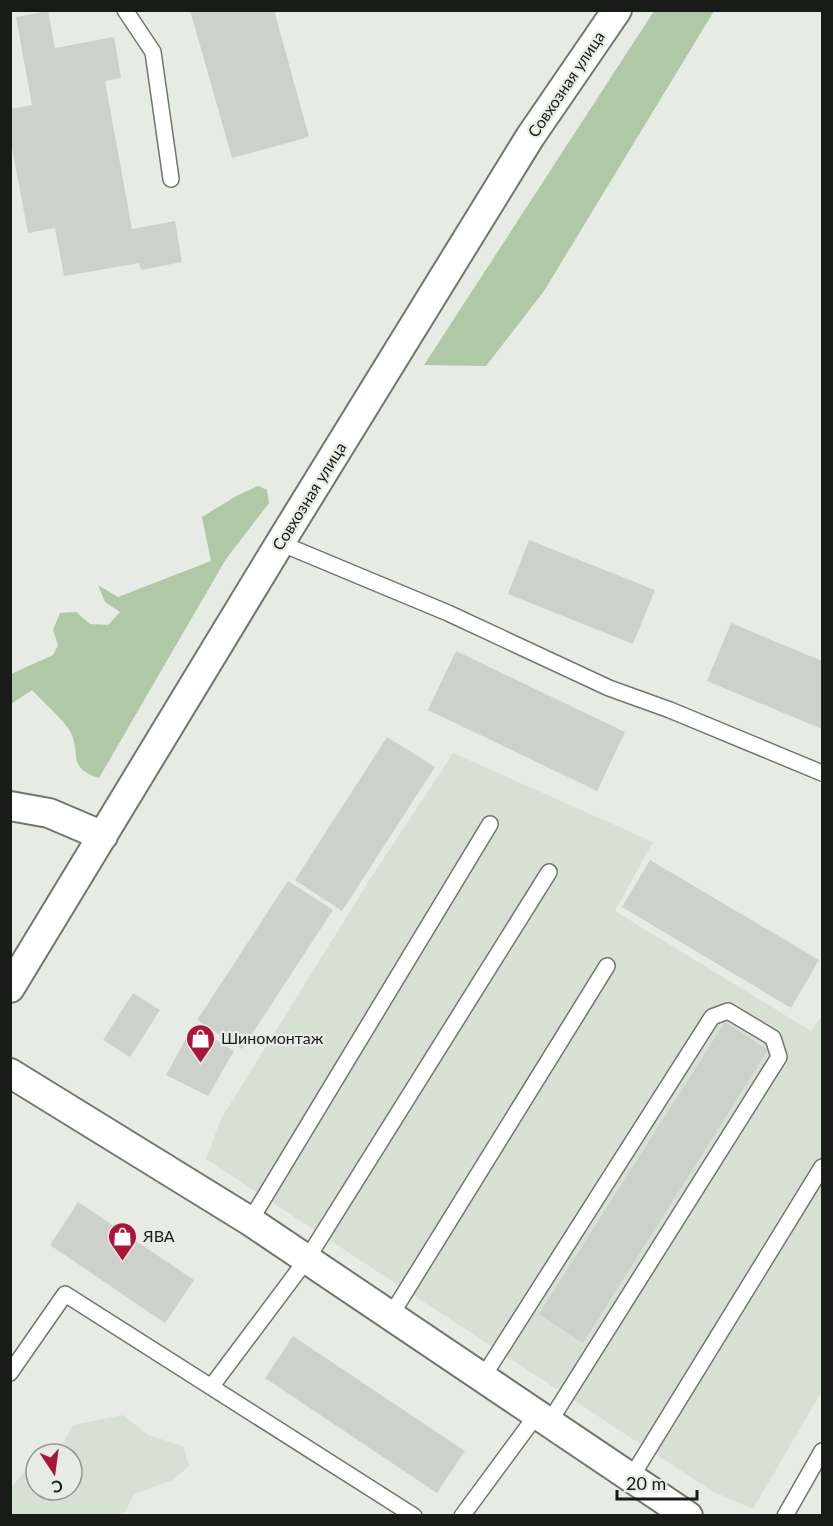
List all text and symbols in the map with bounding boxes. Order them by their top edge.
street label: Совхозная улица [523,27,608,140]
street label: Совхозная улица [268,438,349,553]
shop icon: Шиномонтаж [184,1022,216,1064]
place label: Шиномонтаж [221,1028,324,1047]
shop icon: ЯВА [106,1220,138,1262]
place label: ЯВА [142,1226,175,1245]
north arrow [24,1442,84,1502]
scale bar [617,1463,696,1501]
text: 20 m [626,1472,666,1494]
text: С [50,1477,65,1498]

